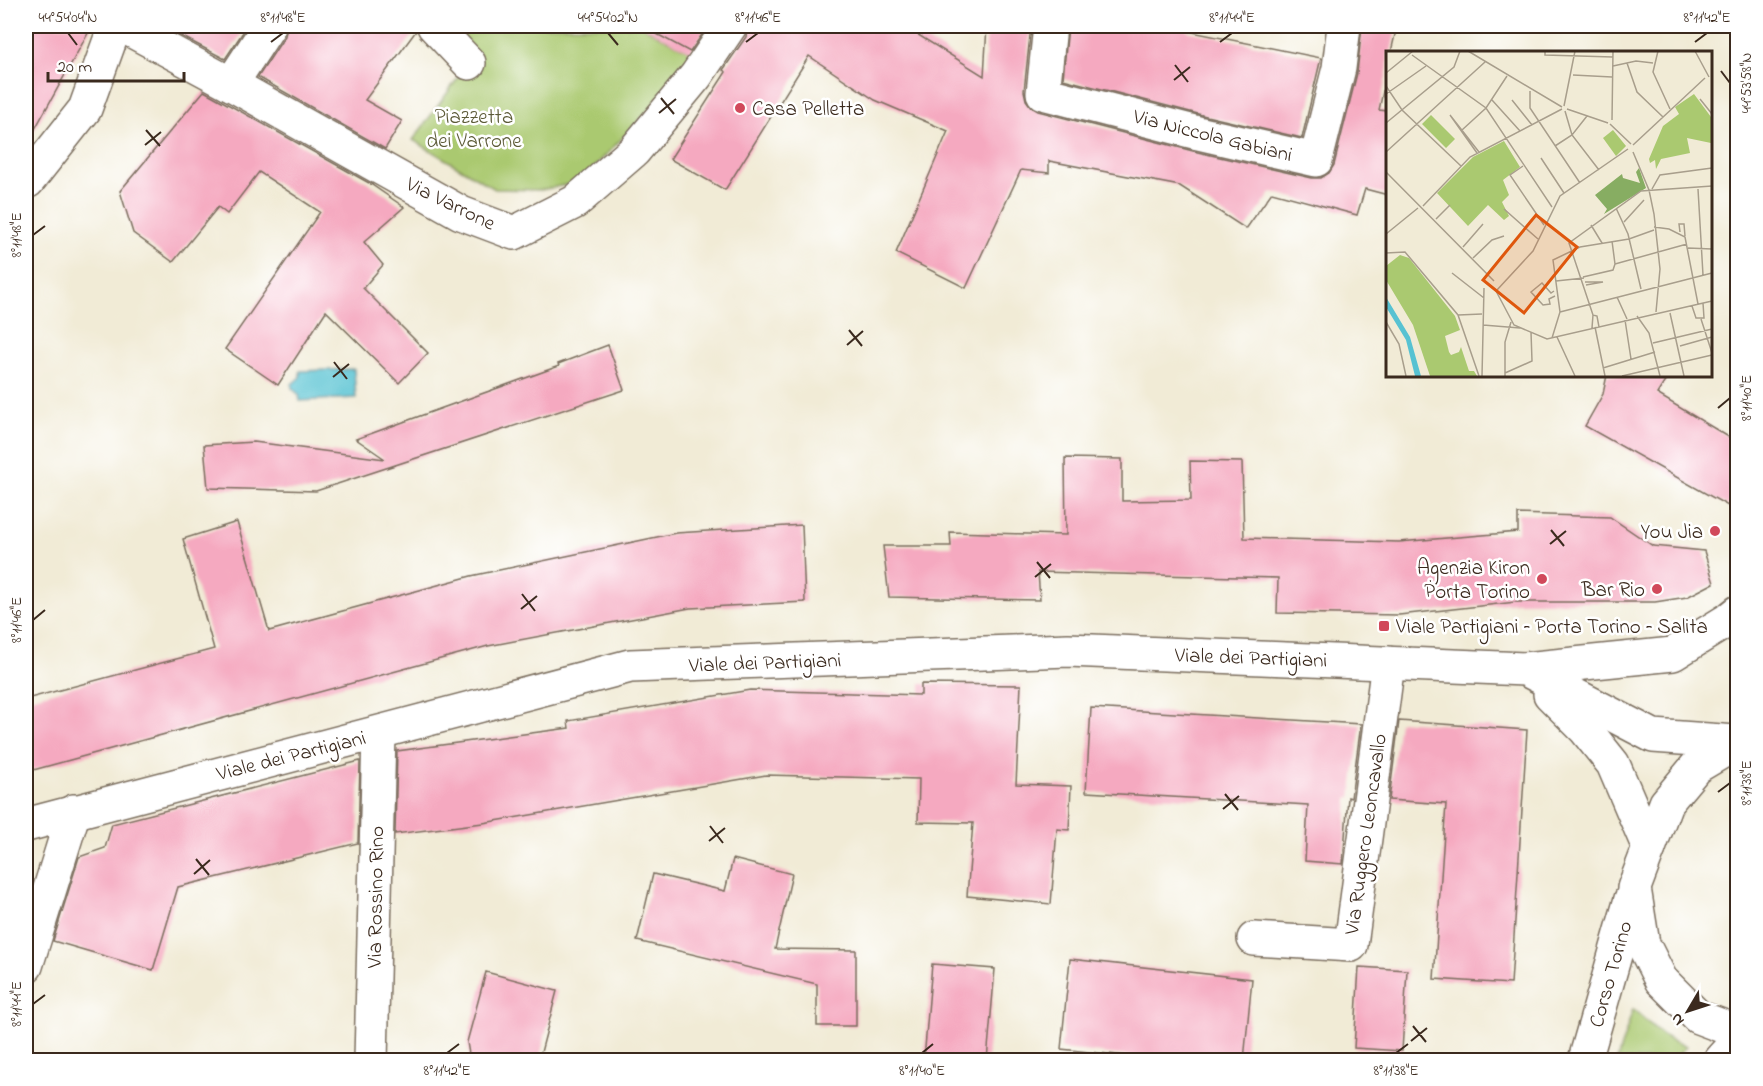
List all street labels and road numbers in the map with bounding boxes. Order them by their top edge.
street label: Via Niccola Gabiani [1129,102,1295,171]
street label: Via Varrone [399,170,500,240]
street label: Viale dei Partigiani [1173,641,1328,679]
street label: Viale dei Partigiani [687,646,842,684]
street label: Viale dei Partigiani [213,724,370,792]
street label: Via Ruggero Leoncavallo [1338,732,1398,938]
street label: Via Rossino Rino [361,826,393,969]
street label: Corso Torino [1582,918,1641,1031]

